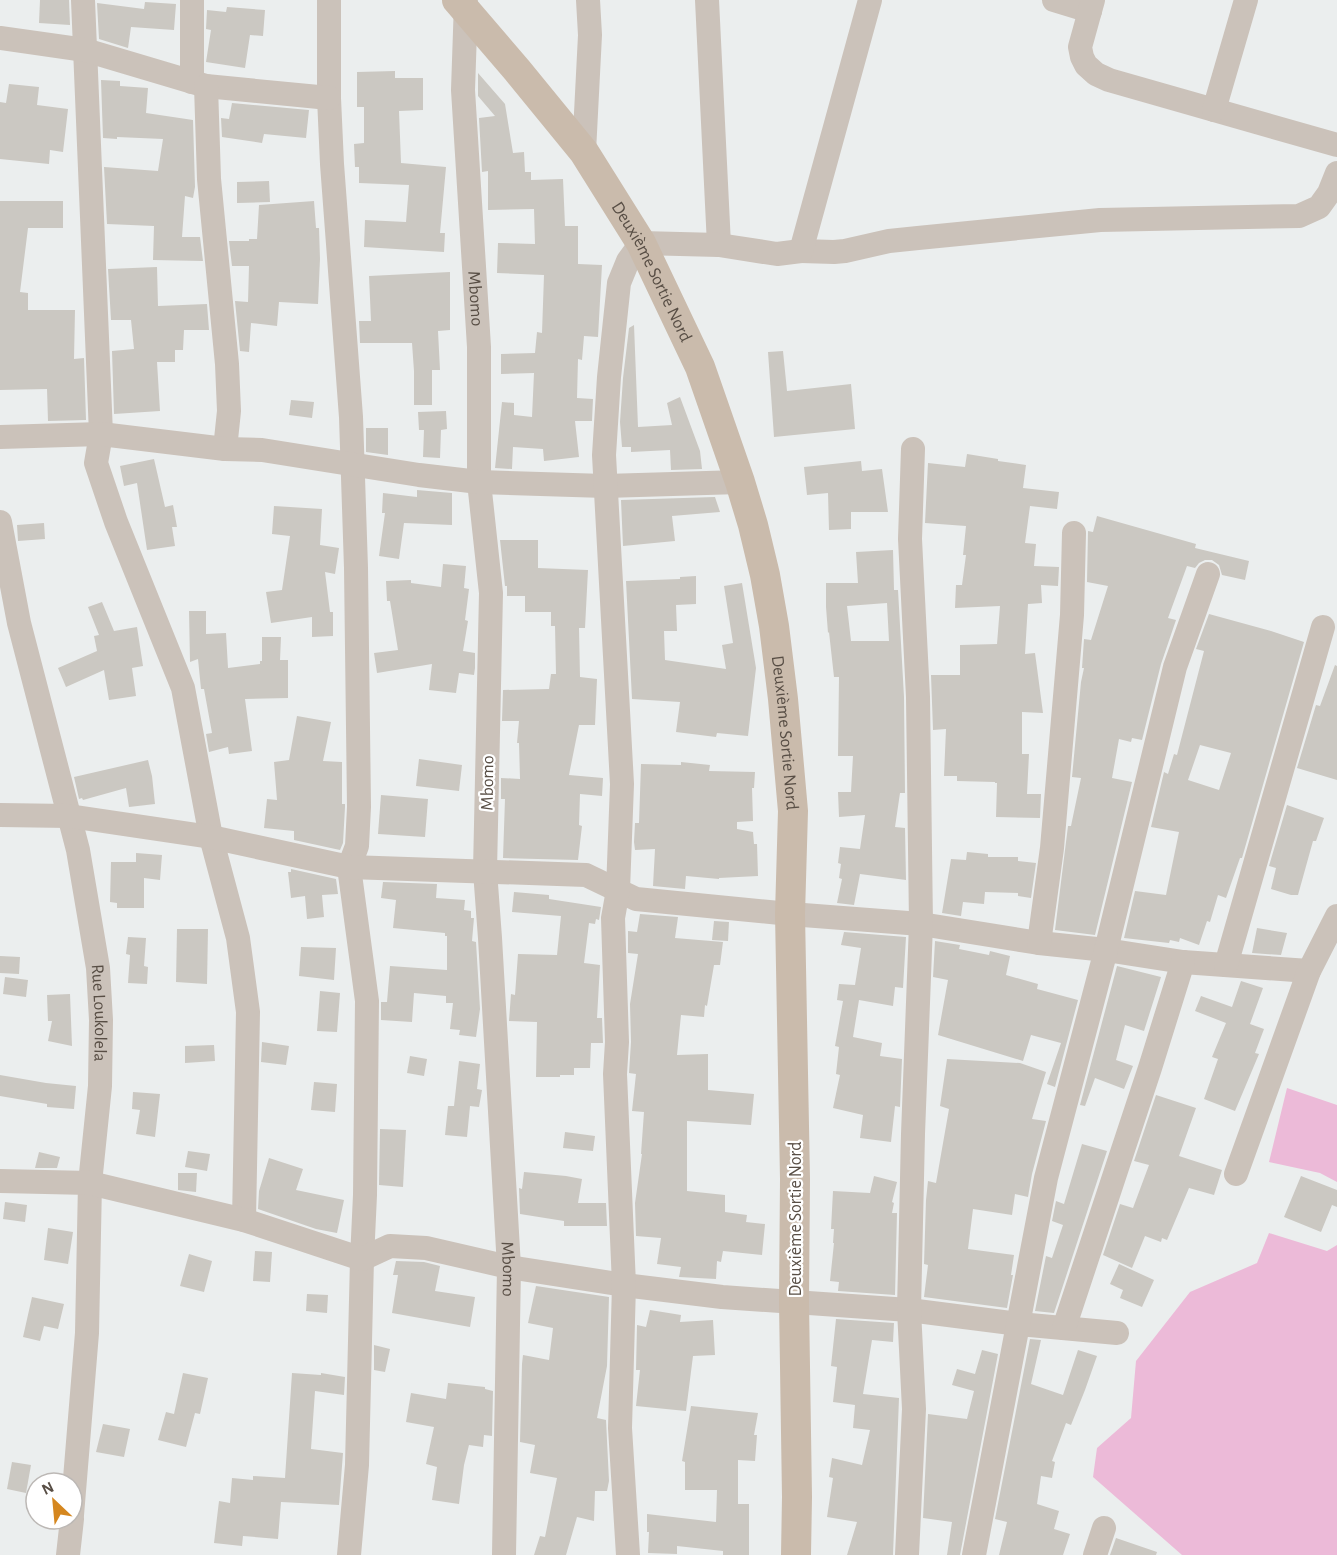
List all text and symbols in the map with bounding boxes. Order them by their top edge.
street label: Deuxième Sortie Nord [608,199,695,345]
street label: Mbomo [464,270,486,327]
street label: Deuxième Sortie Nord [768,655,801,811]
street label: Mbomo [479,755,497,811]
street label: Rue Loukolela [88,964,109,1062]
street label: Deuxième Sortie Nord [787,1142,805,1296]
street label: Mbomo [498,1241,517,1297]
north arrow [24,1471,84,1531]
text: N [39,1479,56,1498]

